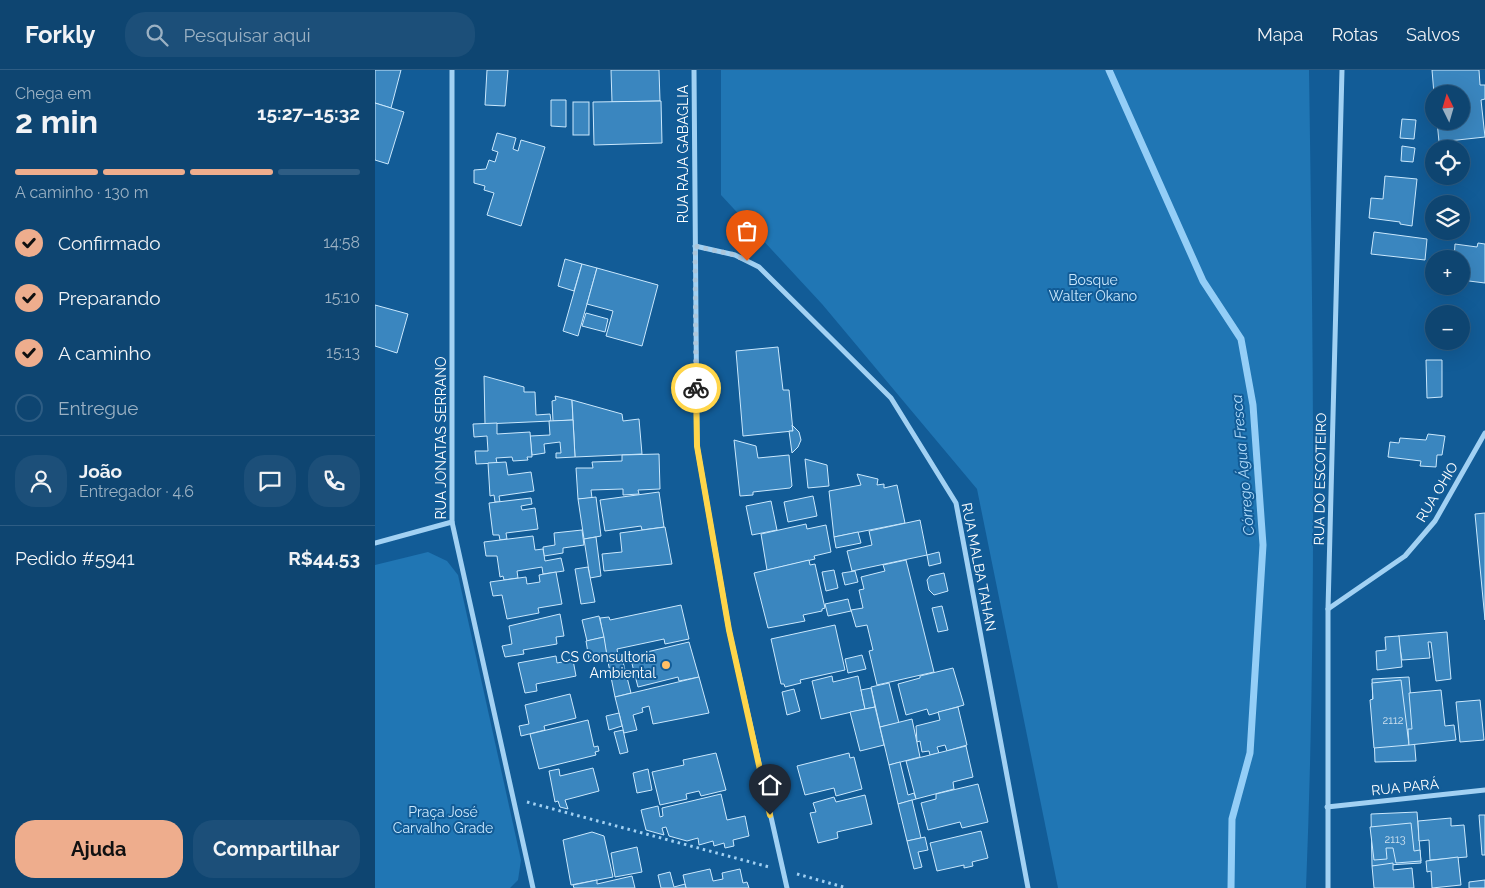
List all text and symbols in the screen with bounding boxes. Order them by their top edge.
search box [125,12,475,57]
text: Forkly [25,20,95,49]
icon: search [143,21,171,49]
text: Pesquisar aqui [183,24,311,46]
text: Mapa [1257,24,1303,45]
text: Rotas [1331,24,1378,45]
text: Salvos [1406,24,1460,45]
text: Chega em [15,84,91,103]
street label: RUA RAJA GABAGLIA [675,84,691,223]
north arrow [1425,85,1470,130]
map controls [1425,85,1470,350]
text: 15:27–15:32 [257,102,360,124]
text: 2 min [15,103,98,140]
button: locate [1425,140,1470,185]
text: A caminho · 130 m [15,183,148,202]
button: layers [1425,195,1470,240]
pin [726,210,768,261]
icon: bag [733,217,761,245]
icon: check [15,229,43,257]
text: Confirmado [58,232,161,254]
text: 14:58 [323,233,360,252]
button: + [1425,250,1470,295]
park label: Bosque Walter Okano [1049,272,1137,304]
icon: check [15,284,43,312]
text: Preparando [58,287,161,309]
text: 15:10 [325,288,360,307]
button: − [1425,305,1470,350]
icon: check [15,339,43,367]
text: A caminho [58,342,151,364]
text: 15:13 [326,343,360,362]
street label: RUA JONATAS SERRANO [433,356,449,520]
courier [671,363,721,413]
icon: bike [682,374,710,402]
water label: Córrego Água Fresca [1228,394,1258,536]
text: Entregue [58,397,139,419]
street label: RUA DO ESCOTEIRO [1311,412,1329,546]
button: person [15,455,67,507]
button: chat [244,455,296,507]
button: phone [308,455,360,507]
street label: RUA OHIO [1413,459,1461,525]
text: João [79,460,122,482]
text: Entregador · 4.6 [79,482,194,501]
street label: RUA MALBA TAHAN [959,501,999,633]
text: Pedido #5941 [15,547,135,569]
text: R$44.53 [288,547,360,569]
place label: CS Consultoria Ambiental [561,649,656,681]
marker: CS Consultoria Ambiental [660,659,672,671]
house number: 2112 [1383,714,1404,727]
pin [749,764,791,815]
icon: home [756,771,784,799]
street label: RUA PARÁ [1370,774,1440,799]
park label: Praça José Carvalho Grade [393,804,493,836]
button: Ajuda [15,820,183,878]
button: Compartilhar [193,820,360,878]
house number: 2113 [1384,833,1406,846]

